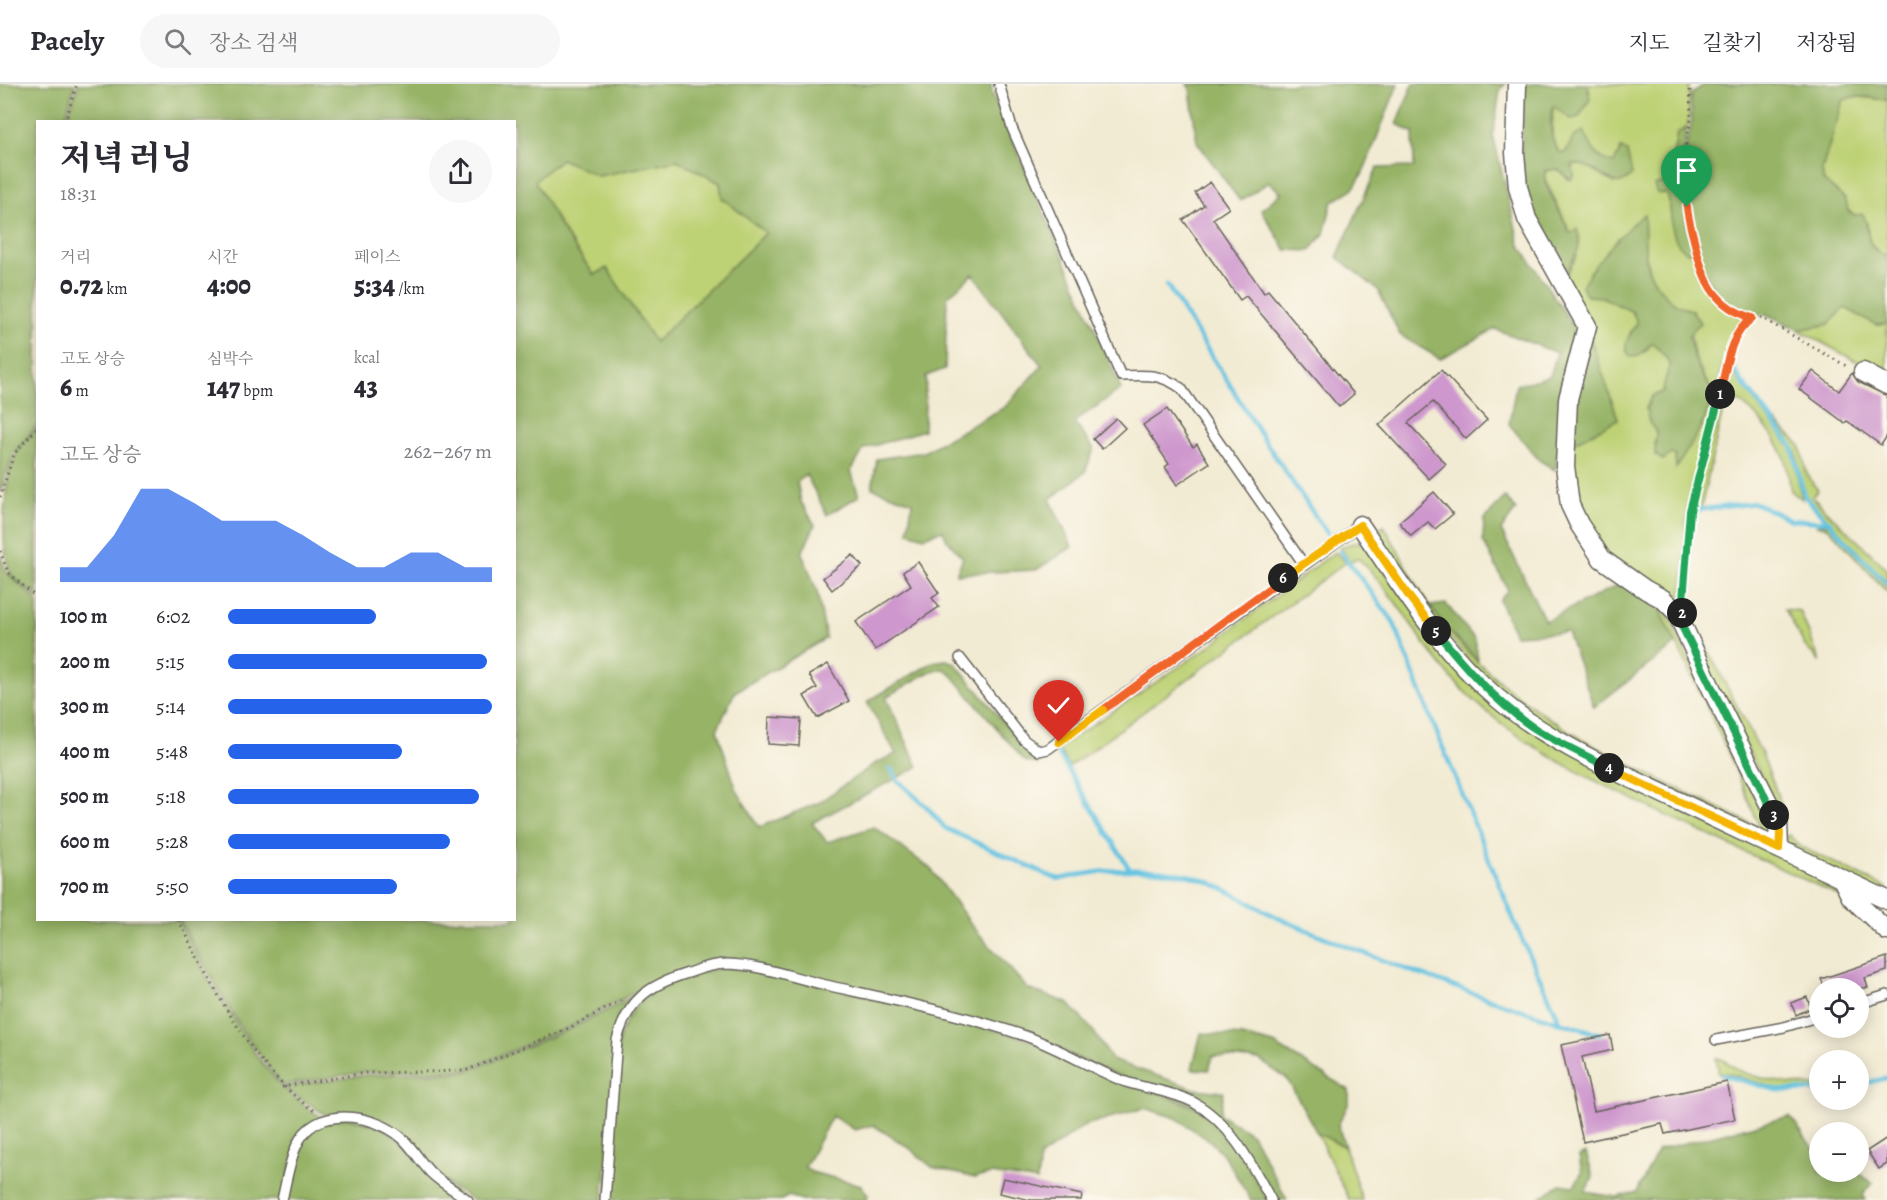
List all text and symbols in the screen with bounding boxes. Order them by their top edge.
search box [140,14,560,68]
text: Pacely [30,22,104,60]
icon: search [161,25,194,58]
text: 장소 검색 [209,28,298,58]
text: 지도 [1629,29,1669,57]
text: 길찾기 [1702,29,1763,57]
text: 저장됨 [1796,29,1857,57]
text: 저녁 러닝 [60,135,193,180]
button: share [429,140,492,203]
pin [1661,145,1712,207]
icon: arrive [1670,154,1703,187]
text: 18:31 [60,180,96,207]
text: 거리 [60,246,91,268]
text: 시간 [207,246,238,268]
text: 페이스 [354,246,400,268]
text: 0.72 [60,268,103,303]
text: 4:00 [207,268,251,303]
text: 5:34 [354,268,395,303]
text: km [103,278,128,300]
text: /km [395,278,425,300]
text: kcal [354,347,380,369]
text: 고도 상승 [60,348,125,370]
text: 심박수 [207,348,253,370]
text: 43 [354,369,378,404]
text: 6 [60,370,72,405]
text: 147 [207,370,240,405]
pin: 1 [1705,379,1735,409]
text: m [72,380,89,402]
text: bpm [240,380,273,402]
text: 1 [1717,383,1723,405]
text: 262–267 m [404,438,492,465]
text: 고도 상승 [60,441,141,468]
pin: 6 [1268,563,1298,593]
text: 6 [1279,567,1287,589]
pin: 2 [1667,598,1697,628]
text: 2 [1678,602,1686,624]
text: 100 m [60,603,108,630]
text: 6:02 [156,603,190,630]
pin: 5 [1421,616,1451,646]
text: 5 [1433,620,1439,642]
text: 200 m [60,648,110,675]
text: 5:15 [156,648,185,675]
pin [1033,680,1084,742]
icon: check [1042,689,1075,722]
text: 300 m [60,693,109,720]
text: 5:14 [156,693,185,720]
text: 400 m [60,738,110,765]
text: 5:48 [156,738,188,765]
pin: 4 [1594,753,1624,783]
text: 4 [1605,757,1613,779]
text: 500 m [60,783,109,810]
text: 5:18 [156,783,186,810]
pin: 3 [1759,800,1789,830]
text: 3 [1771,804,1777,826]
text: 600 m [60,828,110,855]
text: 5:28 [156,828,189,855]
text: 700 m [60,873,109,900]
text: 5:50 [156,873,189,900]
map controls [1809,978,1869,1182]
button: locate [1809,978,1869,1038]
button: + [1809,1050,1869,1110]
button: − [1809,1122,1869,1182]

